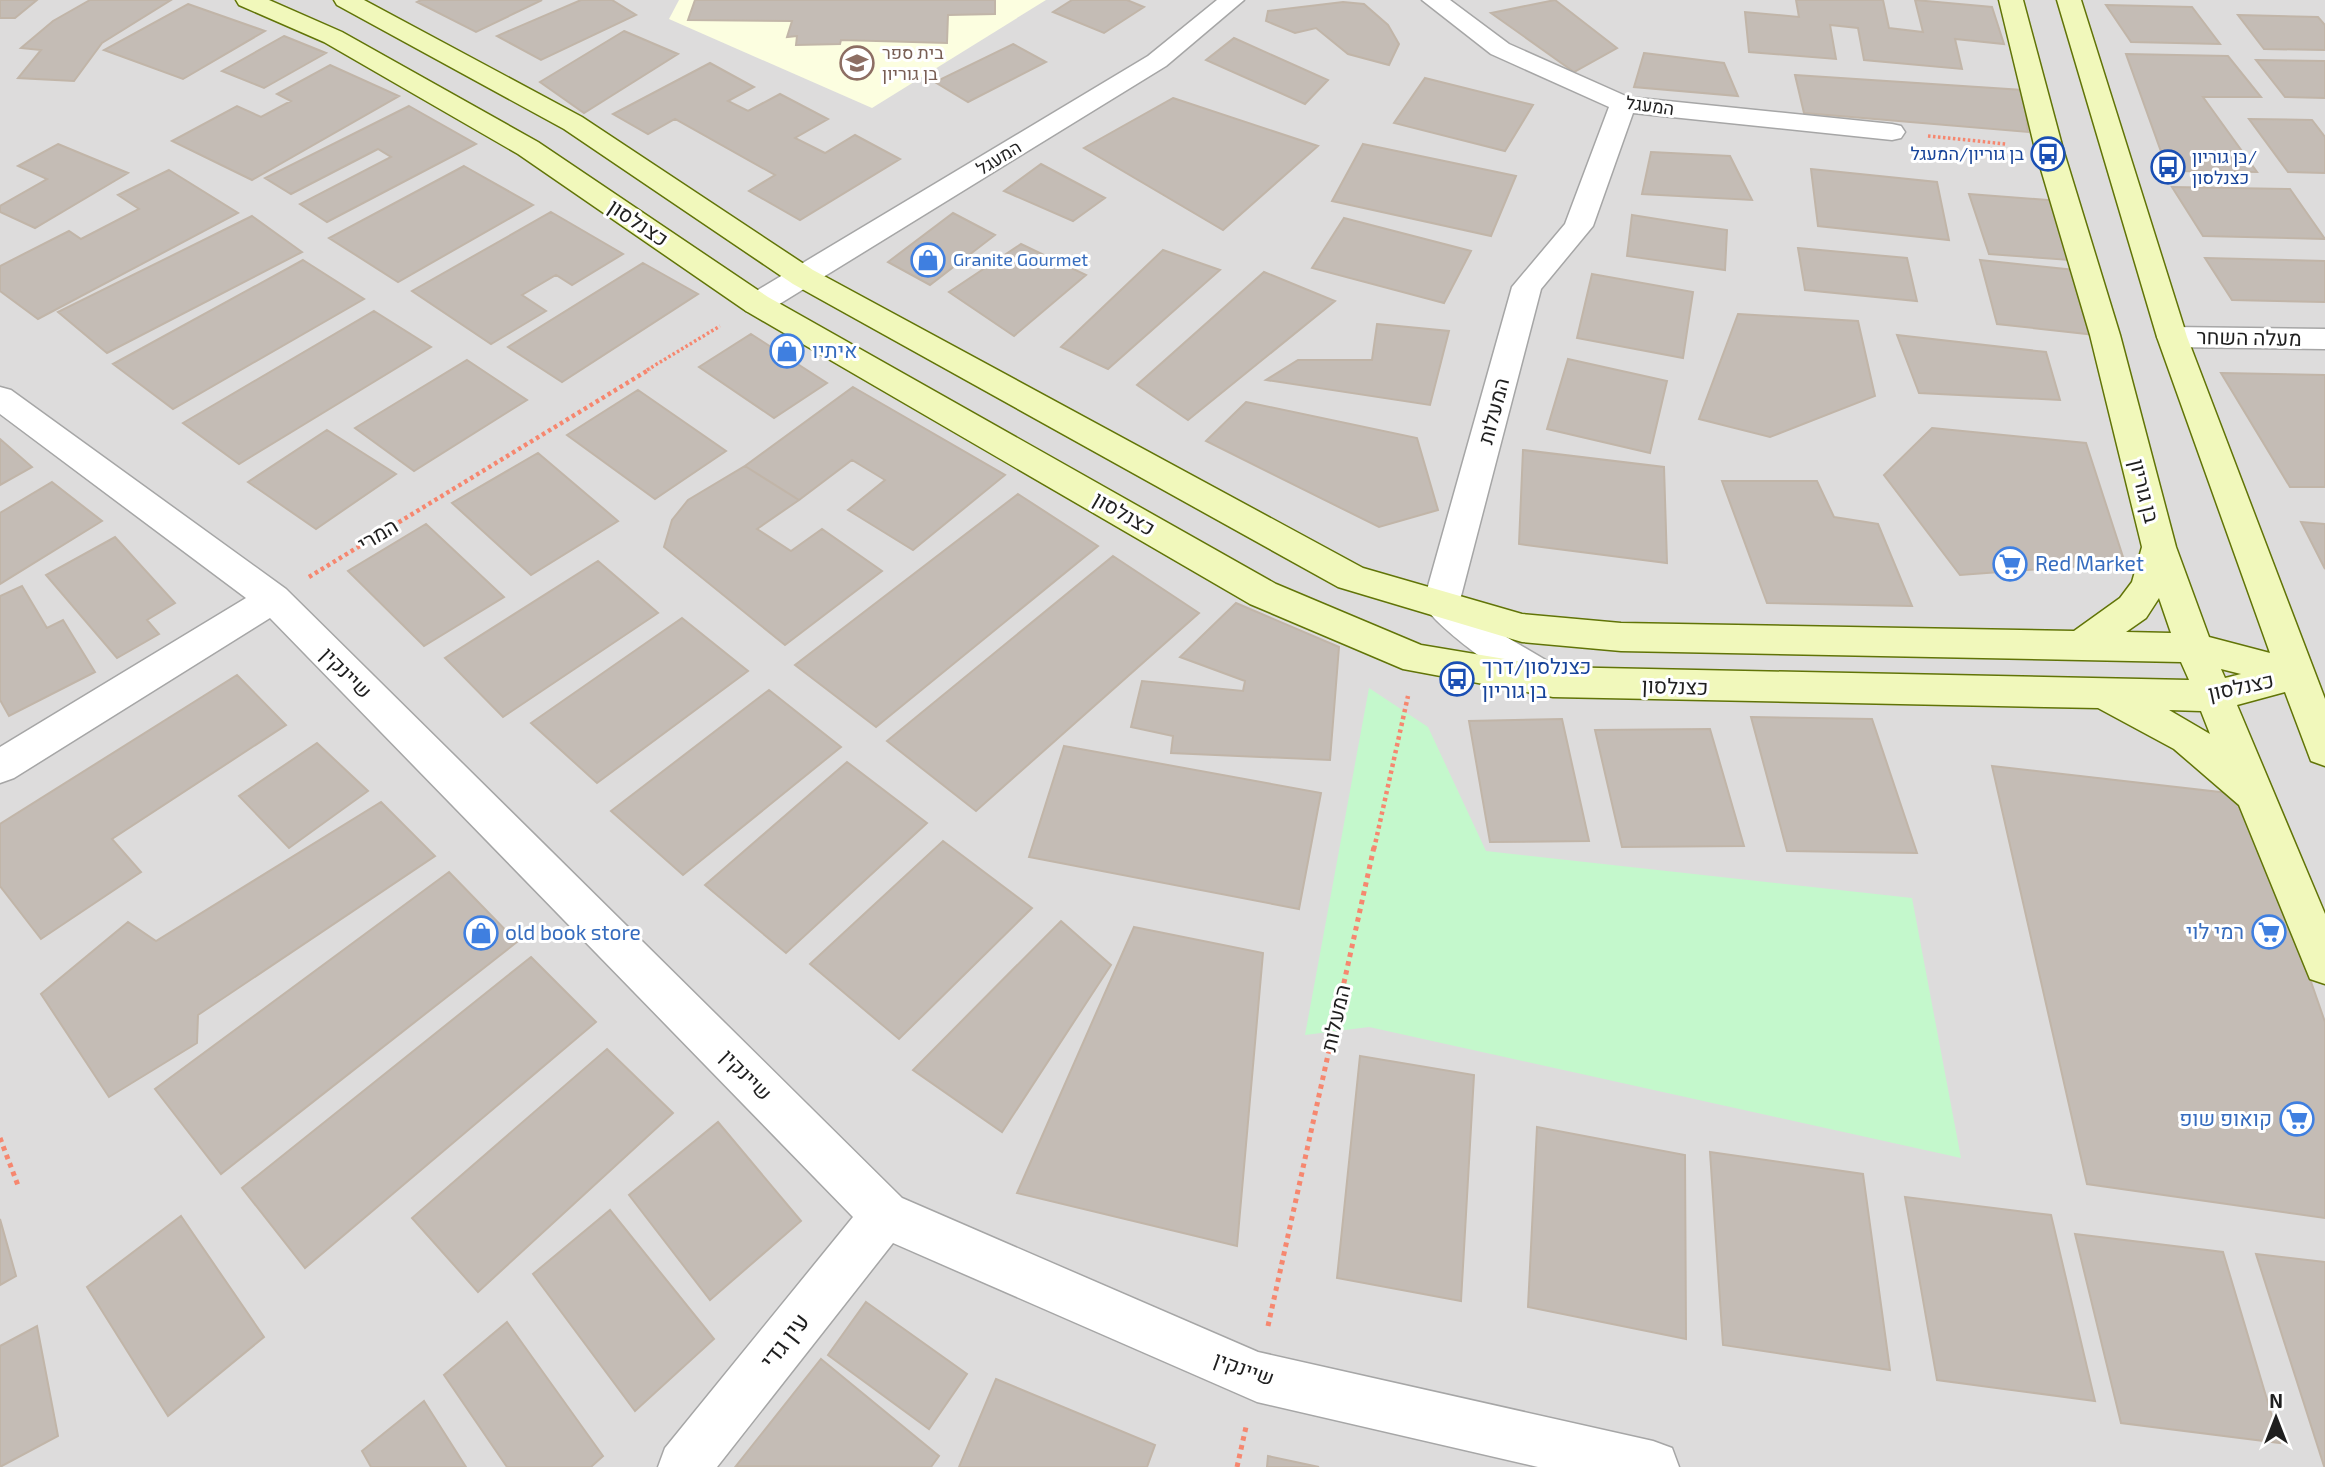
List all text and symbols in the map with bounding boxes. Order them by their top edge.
place label: בית ספר בן גוריון [882,41,944,84]
school or university icon: בית ספר בן גוריון [838,44,876,82]
street label: המעגל [1625,91,1676,119]
street label: המעגל [972,135,1025,179]
bus stop icon: בן גוריון/המעגל [2029,135,2067,173]
place label: בן גוריון/המעגל [1910,142,2025,164]
place label: בן גוריון/ כצנלסון [2192,145,2257,188]
bus stop icon: בן גוריון/ כצנלסון [2149,148,2187,186]
street label: כצנלסון [604,193,674,251]
shop icon: Granite Gourmet [909,241,947,279]
place label: Granite Gourmet [953,248,1088,270]
street label: מעלה השחר [2196,323,2302,350]
shop icon: איתיו [768,332,806,370]
place label: איתיו [812,337,857,362]
street label: המעלות [1472,375,1513,447]
street label: בן גוריון [2125,456,2165,525]
street label: כצנלסון [1090,485,1160,540]
street label: המרי [353,512,402,555]
supermarket icon: Red Market [1991,545,2029,583]
place label: Red Market [2035,550,2144,575]
street label: שיינקין [316,641,378,703]
place label: כצנלסון/דרך בן גוריון [1482,653,1591,702]
bus stop icon: כצנלסון/דרך בן גוריון [1438,660,1476,698]
street label: כצנלסון [2205,666,2276,705]
street label: כצנלסון [1641,672,1709,699]
supermarket icon: רמי לוי [2250,913,2288,951]
shop icon: old book store [462,914,500,952]
place label: רמי לוי [2186,918,2244,943]
place label: old book store [505,919,641,944]
street label: המעלות [1315,982,1354,1054]
street label: שיינקין [716,1043,778,1105]
supermarket icon: קואופ שופ [2278,1100,2316,1138]
place label: קואופ שופ [2179,1105,2272,1130]
street label: עין גדי [753,1307,814,1374]
street label: שיינקין [1211,1345,1278,1390]
north arrow [2241,1383,2311,1453]
text: N [2269,1389,2283,1412]

